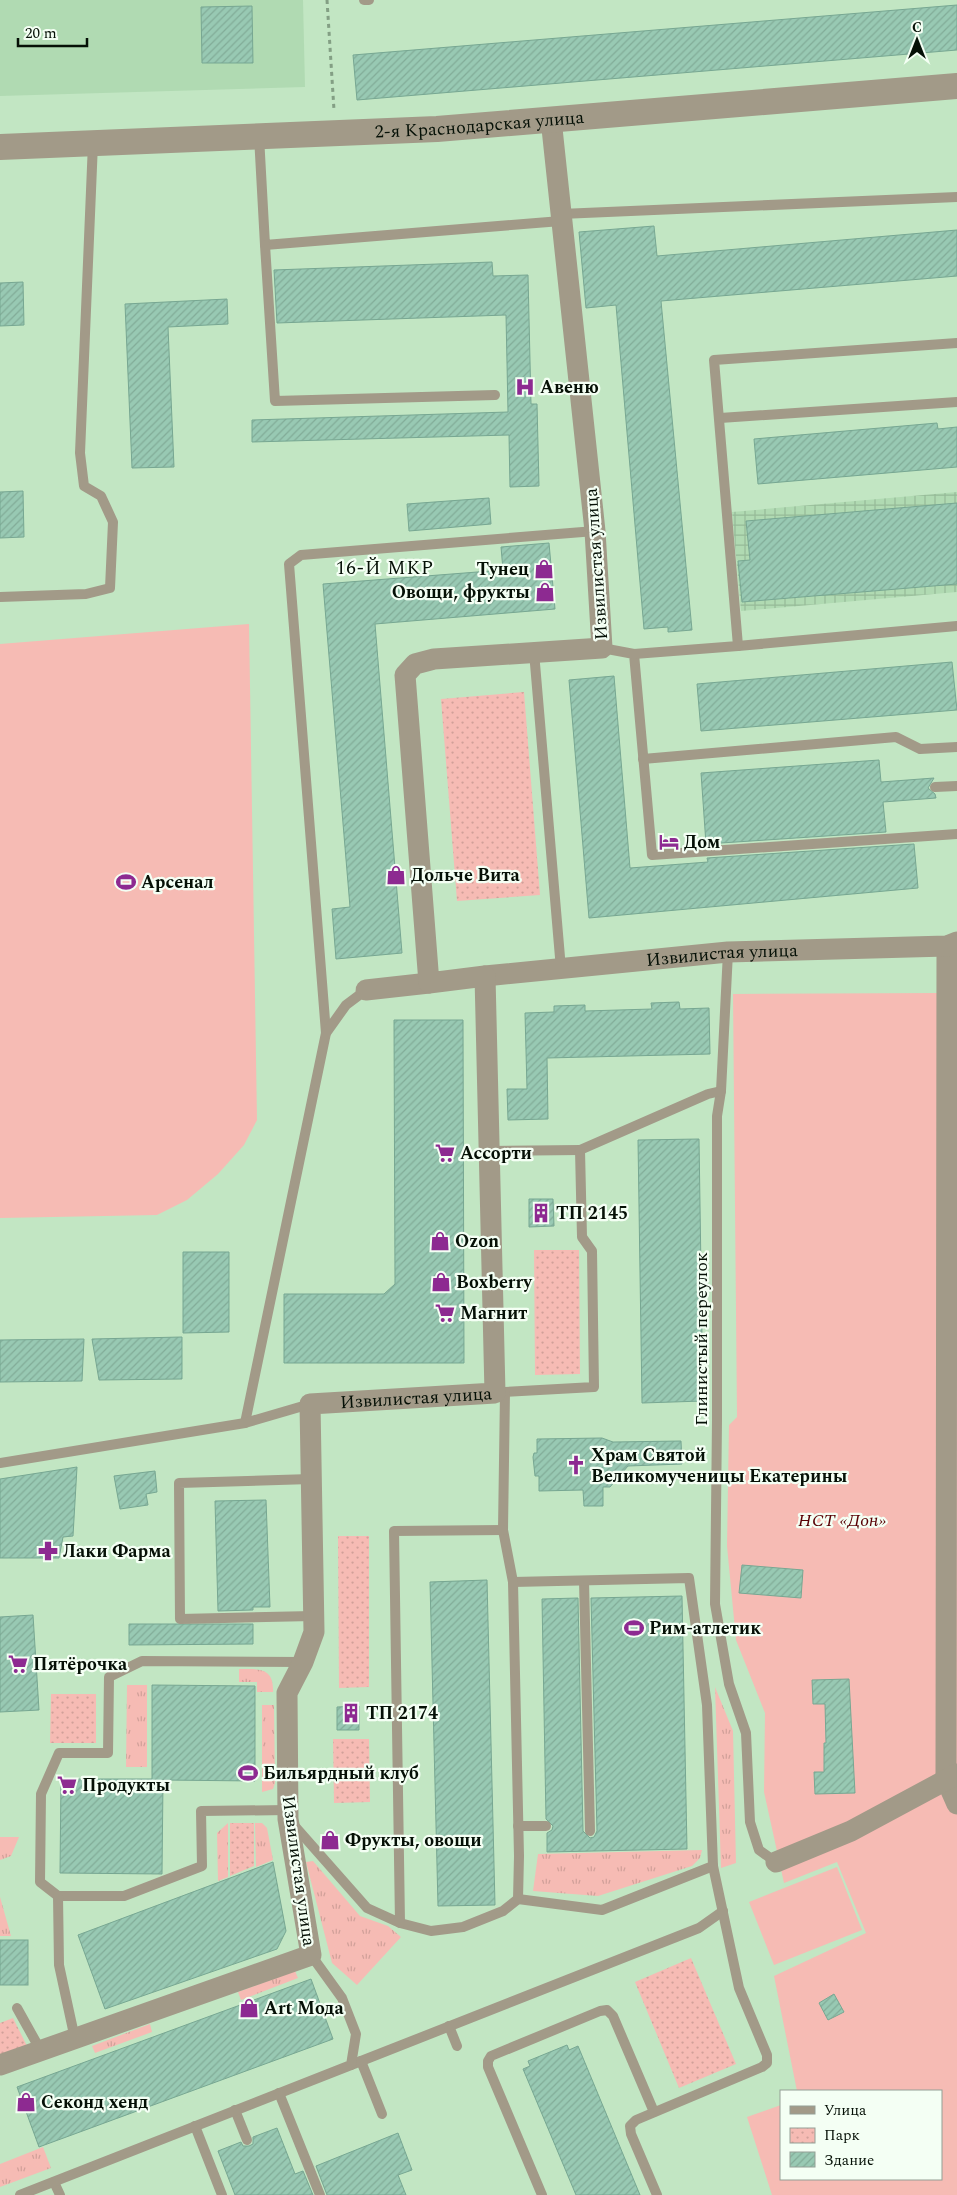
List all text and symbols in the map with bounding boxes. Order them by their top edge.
scale bar [18,15,86,47]
north arrow [892,15,942,65]
text: С [912,17,922,38]
text: 20 m [25,22,57,45]
street label: 2-я Краснодарская улица [374,104,585,146]
place label: Авеню [540,374,599,401]
hospital icon: Авеню [514,376,536,398]
street label: Извилистая улица [578,487,615,641]
district label: 16-Й МКР [336,554,434,583]
place label: Тунец [476,556,529,583]
shop icon: Тунец [533,558,555,580]
place label: Овощи, фрукты [392,579,530,606]
shop icon: Овощи, фрукты [534,581,556,603]
place label: Дом [684,829,720,856]
hotel icon: Дом [658,831,680,853]
place label: Дольче Вита [411,862,521,889]
shop icon: Дольче Вита [385,864,407,886]
place label: Арсенал [141,869,214,896]
sports icon: Арсенал [115,871,137,893]
street label: Извилистая улица [645,937,798,974]
place label: Ассорти [460,1140,532,1167]
supermarket icon: Ассорти [434,1142,456,1164]
place label: ТП 2145 [556,1200,628,1227]
building icon: ТП 2145 [530,1202,552,1224]
place label: Ozon [455,1228,499,1255]
shop icon: Ozon [429,1230,451,1252]
street label: Глинистый переулок [688,1252,715,1426]
place label: Boxberry [456,1269,533,1296]
shop icon: Boxberry [430,1271,452,1293]
place label: Магнит [460,1300,527,1327]
supermarket icon: Магнит [434,1302,456,1324]
street label: Извилистая улица [339,1380,493,1416]
place label: Храм Святой Великомученицы Екатерины [591,1442,848,1490]
church icon: Храм Святой Великомученицы Екатерины [565,1454,587,1476]
park label: НСТ «Дон» [798,1507,886,1534]
place label: Лаки Фарма [63,1538,172,1565]
pharmacy icon: Лаки Фарма [37,1540,59,1562]
place label: Рим-атлетик [649,1615,761,1642]
sports icon: Рим-атлетик [623,1617,645,1639]
place label: Пятёрочка [33,1651,128,1678]
supermarket icon: Пятёрочка [7,1653,29,1675]
place label: ТП 2174 [366,1700,438,1727]
building icon: ТП 2174 [340,1702,362,1724]
place label: Бильярдный клуб [263,1760,419,1787]
sports icon: Бильярдный клуб [237,1762,259,1784]
place label: Продукты [82,1772,170,1799]
supermarket icon: Продукты [56,1774,78,1796]
street label: Извилистая улица [275,1794,322,1948]
place label: Фрукты, овощи [345,1827,482,1854]
shop icon: Фрукты, овощи [319,1829,341,1851]
place label: Art Мода [264,1995,344,2022]
shop icon: Art Мода [238,1997,260,2019]
place label: Секонд хенд [41,2089,149,2116]
legend [780,2090,942,2180]
shop icon: Секонд хенд [15,2091,37,2113]
text: Улица [824,2099,867,2122]
text: Парк [824,2124,860,2147]
text: Здание [824,2149,874,2172]

